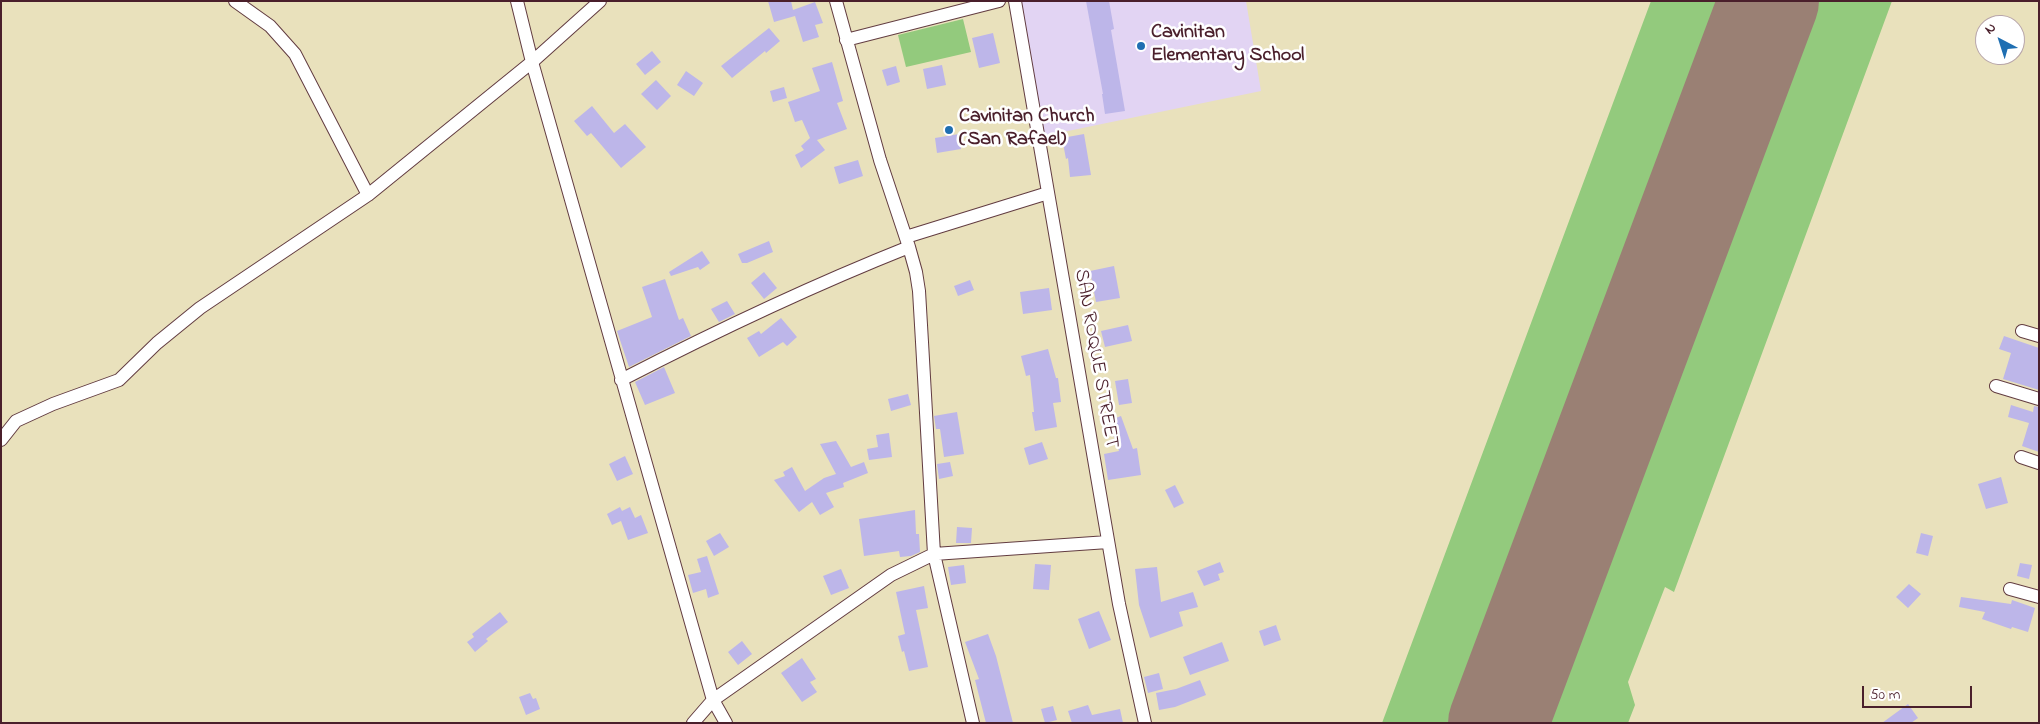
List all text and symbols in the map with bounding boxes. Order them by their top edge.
north arrow [1975,15,2025,65]
text: N [1980,18,2001,40]
place label: Cavinitan Elementary School [1151,22,1304,69]
marker: Cavinitan Elementary School [1135,40,1147,52]
place label: Cavinitan Church (San Rafael) [959,106,1094,153]
marker: Cavinitan Church (San Rafael) [943,124,955,136]
street label: SAN ROQUE STREET [1067,267,1123,451]
scale bar [1865,676,1975,708]
text: 50 m [1870,684,1900,706]

